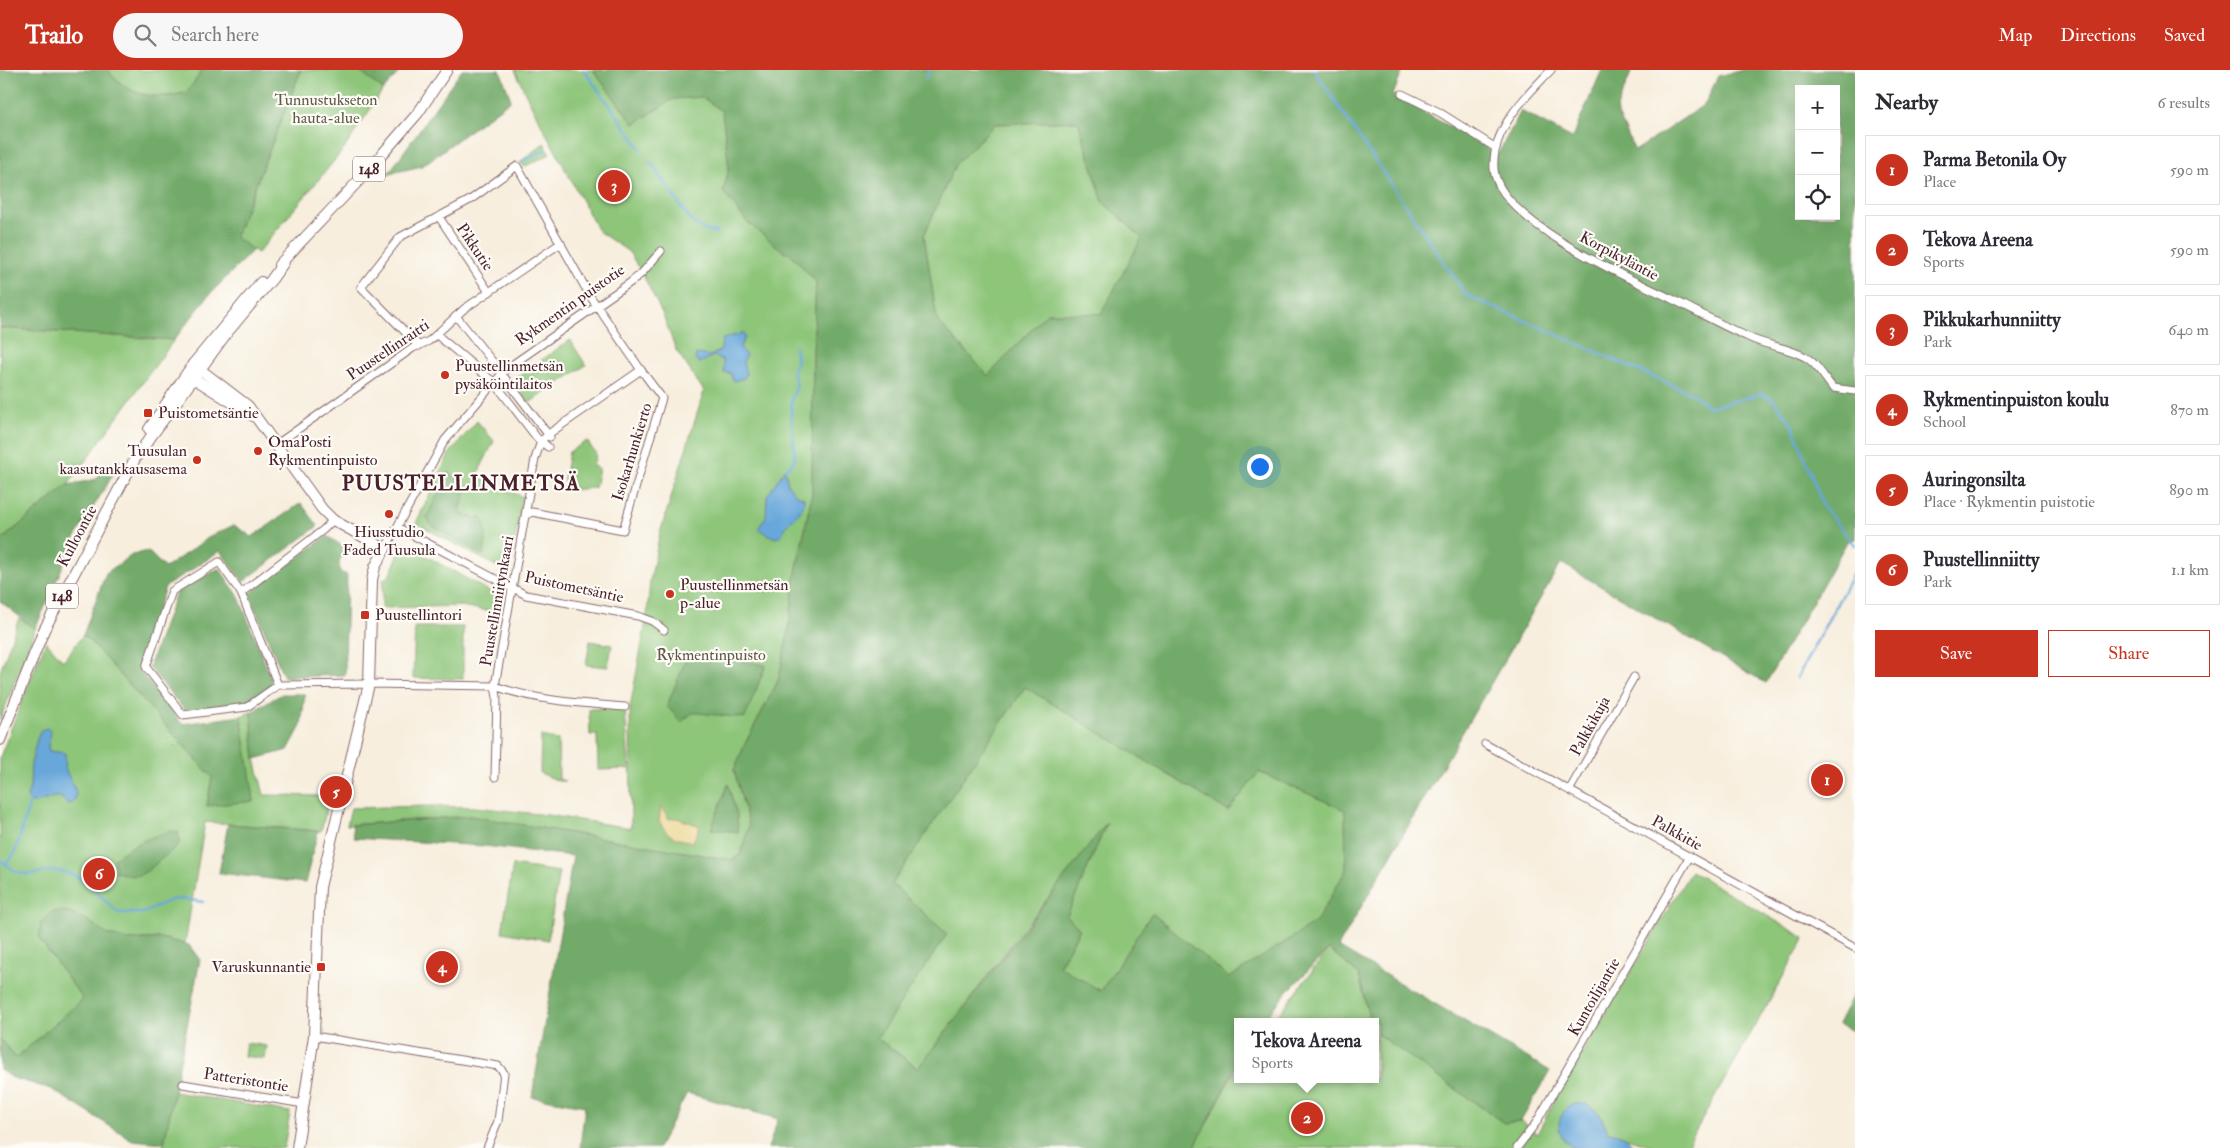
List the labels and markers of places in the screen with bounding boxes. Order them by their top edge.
pin: 3 [598,167,630,205]
place label: Puustellinmetsän pysäköintilaitos [454,356,564,395]
marker: Puustellinmetsän pysäköintilaitos [439,369,451,381]
place label: Puistometsäntie [158,403,259,423]
marker: Puistometsäntie [142,407,154,419]
place label: OmaPosti Rykmentinpuisto [268,432,378,471]
place label: Tuusulan kaasutankkausasema [59,441,187,479]
marker: OmaPosti Rykmentinpuisto [252,445,264,457]
marker: Tuusulan kaasutankkausasema [191,454,203,466]
marker: Hiusstudio Faded Tuusula [383,508,395,520]
place label: Hiusstudio Faded Tuusula [342,522,436,560]
place label: Puustellinmetsän p-alue [679,575,789,614]
marker: Puustellinmetsän p-alue [664,588,676,600]
place label: Puustellintori [375,605,462,625]
marker: Puustellintori [359,609,371,621]
pin: 1 [1811,761,1843,799]
pin: 5 [320,773,352,811]
pin: 6 [83,855,115,893]
pin: 4 [426,948,458,986]
place label: Varuskunnantie [212,957,311,977]
marker: Varuskunnantie [315,961,327,973]
pin: 2 [1291,1099,1323,1137]

